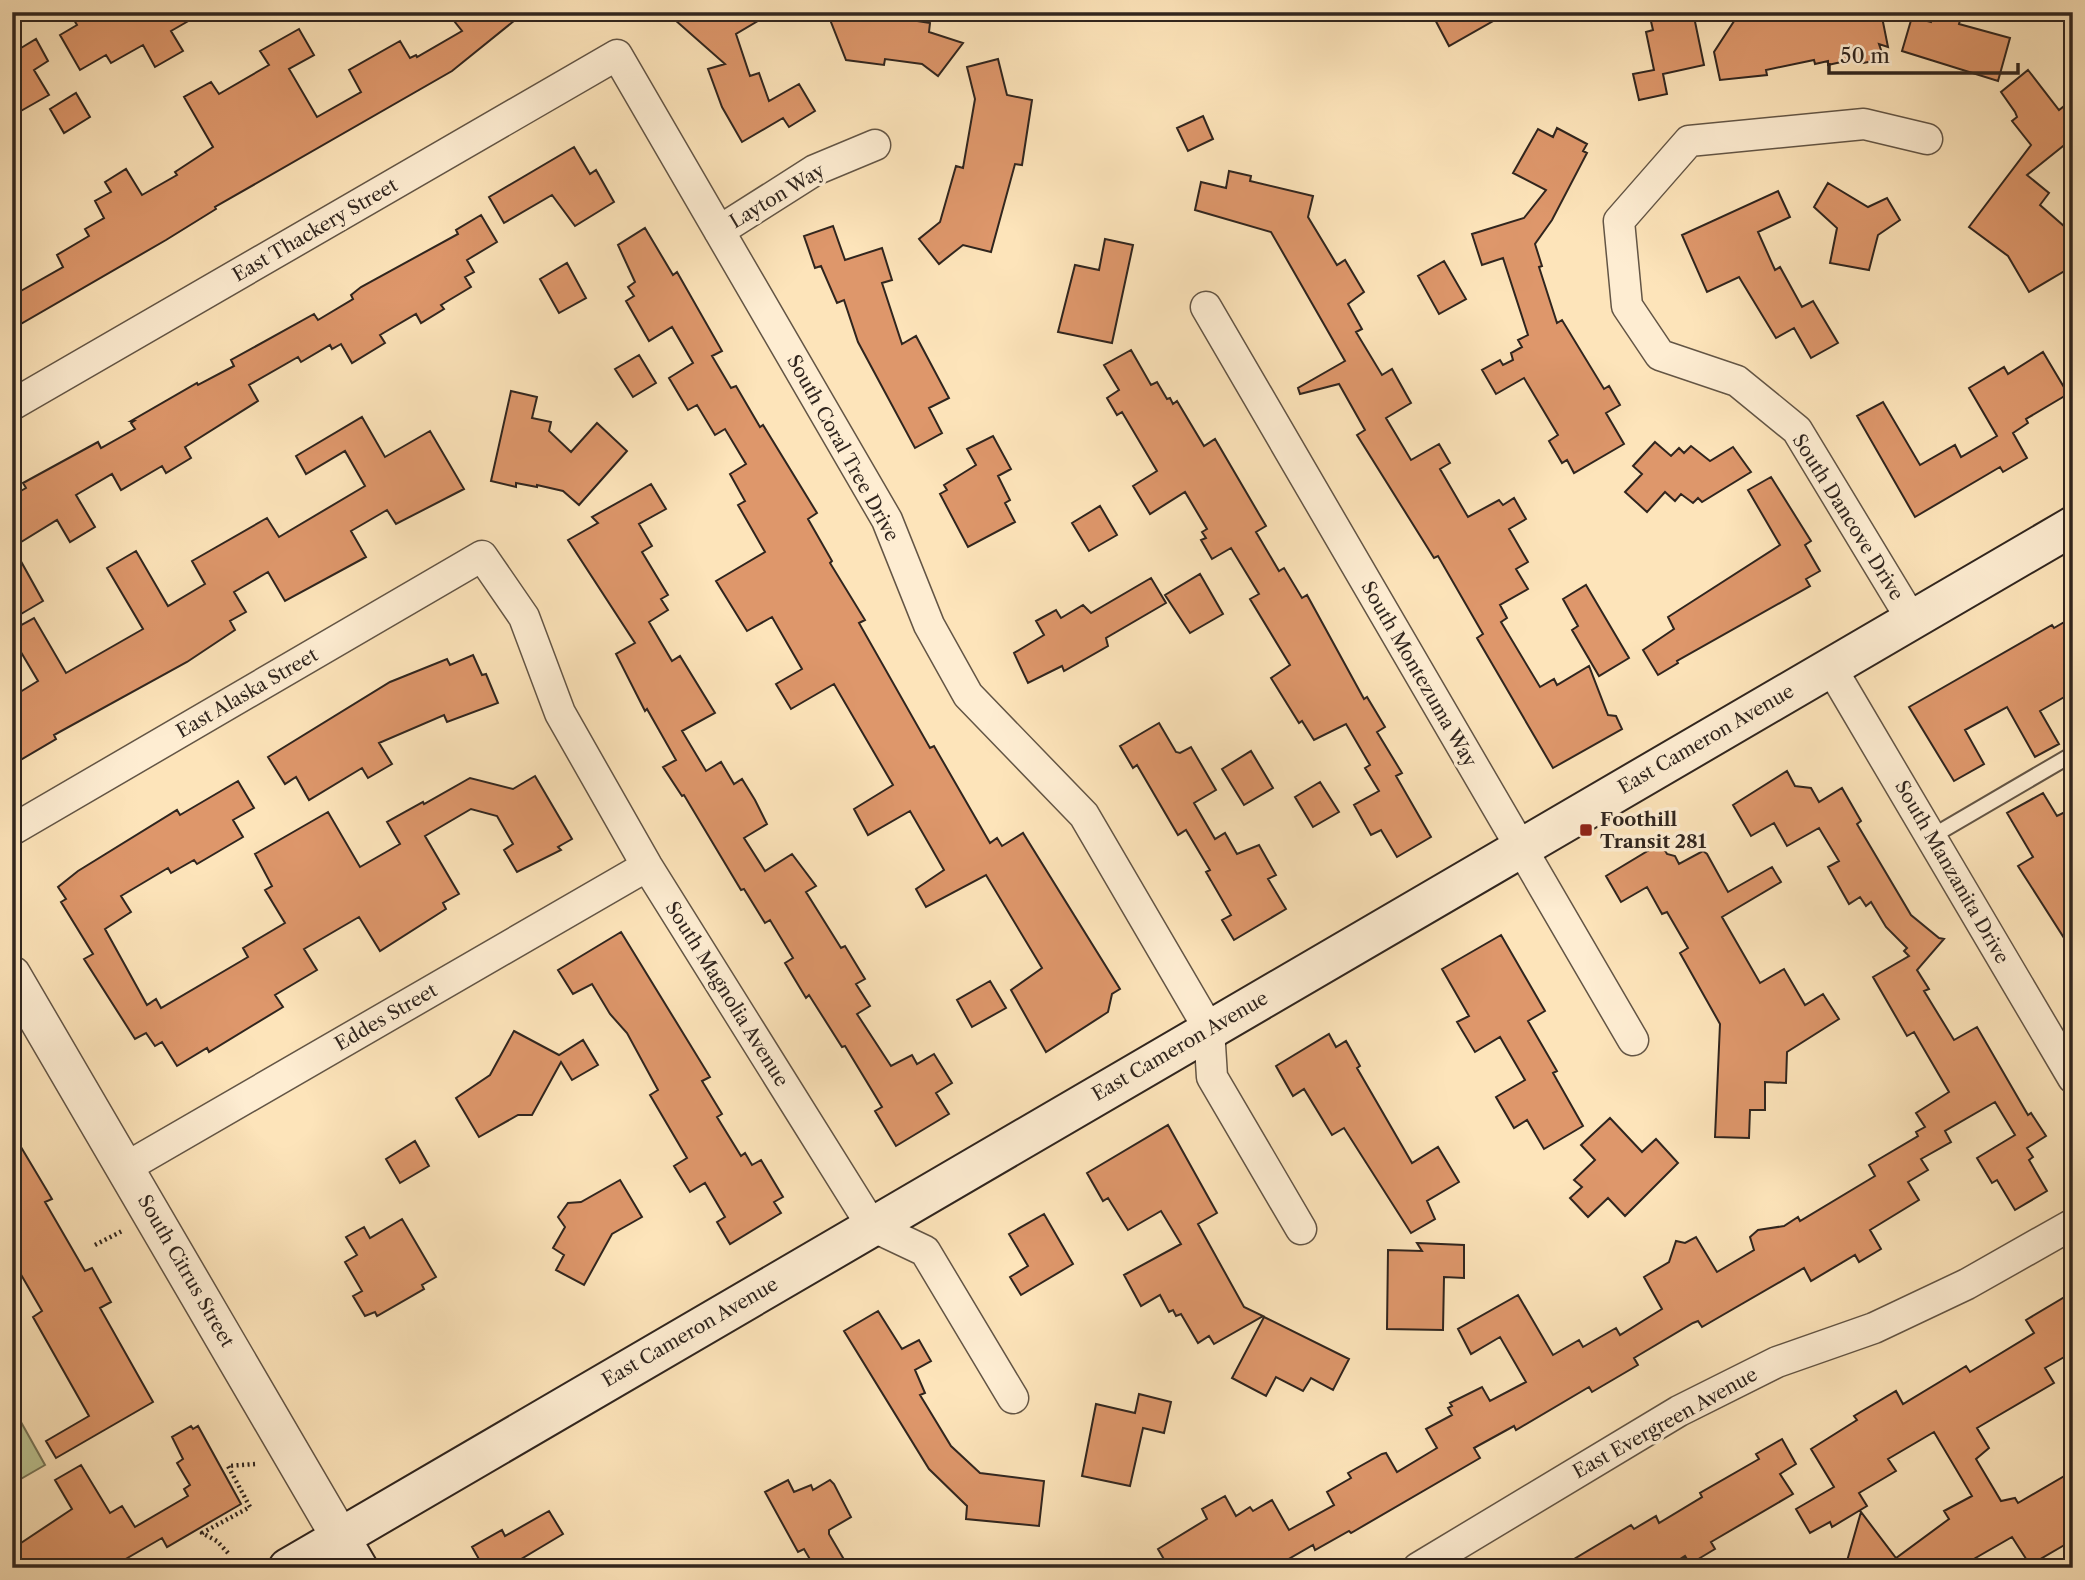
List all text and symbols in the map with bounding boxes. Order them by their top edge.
scale bar [1829,32,2018,76]
text: 50 m [1840,43,1890,68]
street label: Layton Way [725,159,829,233]
street label: East Thackery Street [229,173,402,287]
street label: South Coral Tree Drive [782,351,904,545]
street label: South Dancove Drive [1787,430,1909,604]
street label: South Montezuma Way [1356,577,1482,771]
street label: East Alaska Street [172,643,322,743]
street label: East Cameron Avenue [1614,679,1798,799]
street label: South Manzanita Drive [1890,776,2014,968]
place label: Foothill Transit 281 [1600,808,1707,853]
marker: Foothill Transit 281 [1578,822,1594,838]
street label: South Magnolia Avenue [661,897,793,1091]
street label: Eddes Street [331,978,441,1055]
street label: East Cameron Avenue [1088,986,1272,1106]
street label: South Citrus Street [133,1191,239,1352]
street label: East Cameron Avenue [598,1272,782,1392]
street label: East Evergreen Avenue [1569,1363,1761,1483]

